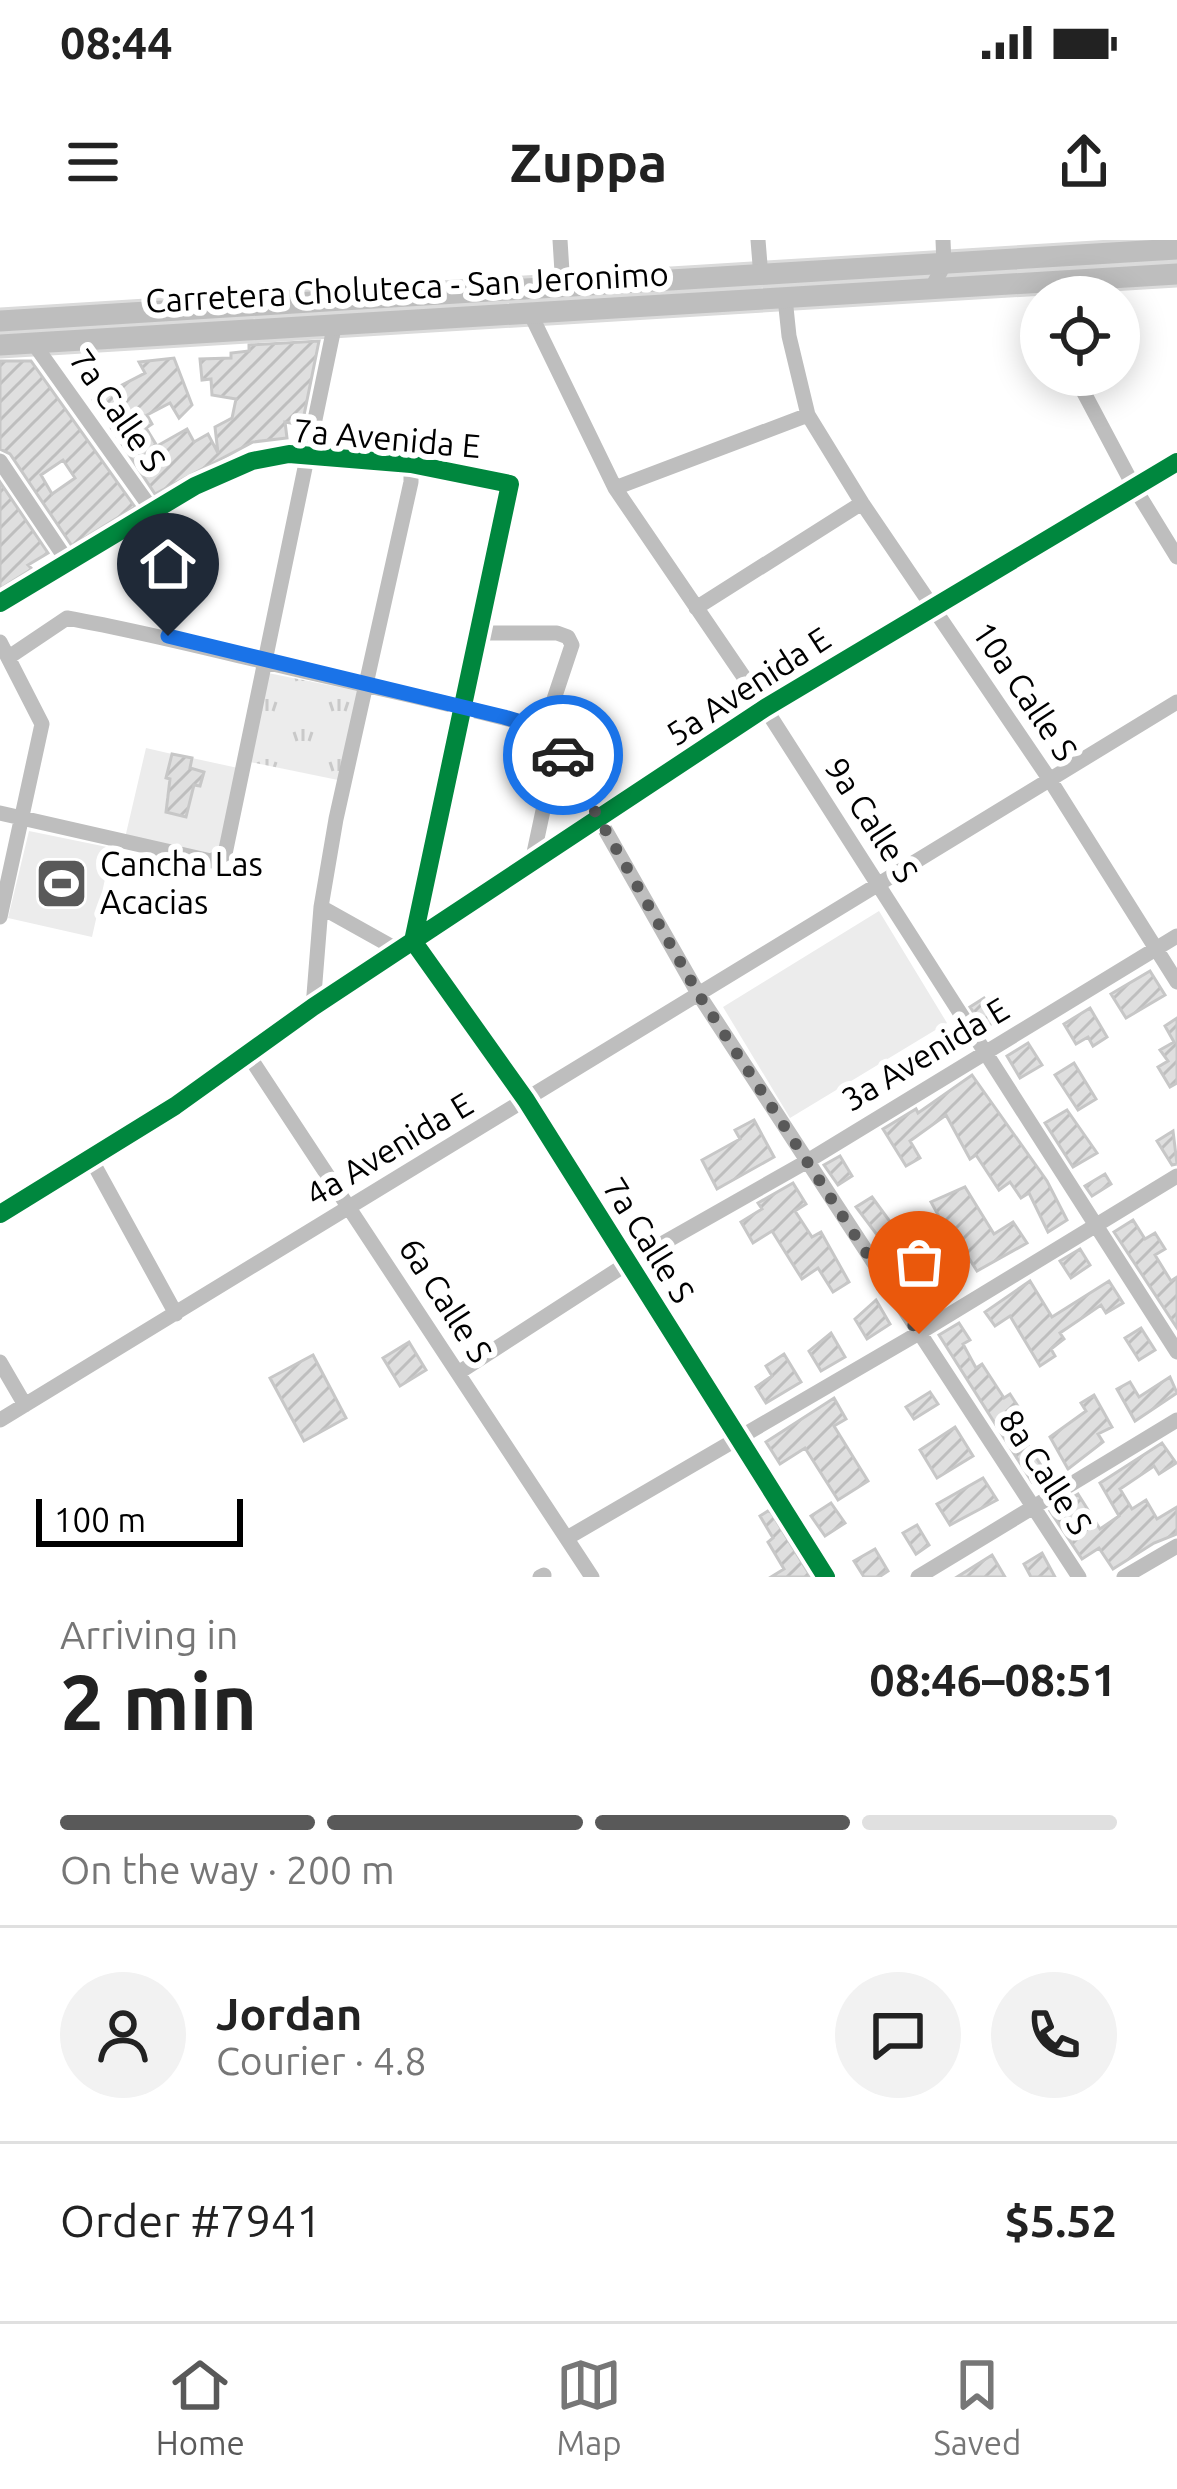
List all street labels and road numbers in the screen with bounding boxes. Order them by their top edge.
street label: Carretera Choluteca - San Jeronimo [144,254,670,319]
street label: 7a Calle S [63,341,174,478]
street label: 7a Avenida E [292,411,482,464]
street label: 10a Calle S [966,614,1085,767]
street label: 5a Avenida E [659,619,836,752]
street label: 9a Calle S [819,751,926,889]
street label: 3a Avenida E [835,989,1015,1118]
street label: 4a Avenida E [299,1084,479,1213]
street label: 7a Calle S [596,1170,702,1309]
street label: 6a Calle S [393,1231,500,1369]
street label: 8a Calle S [993,1403,1100,1541]

